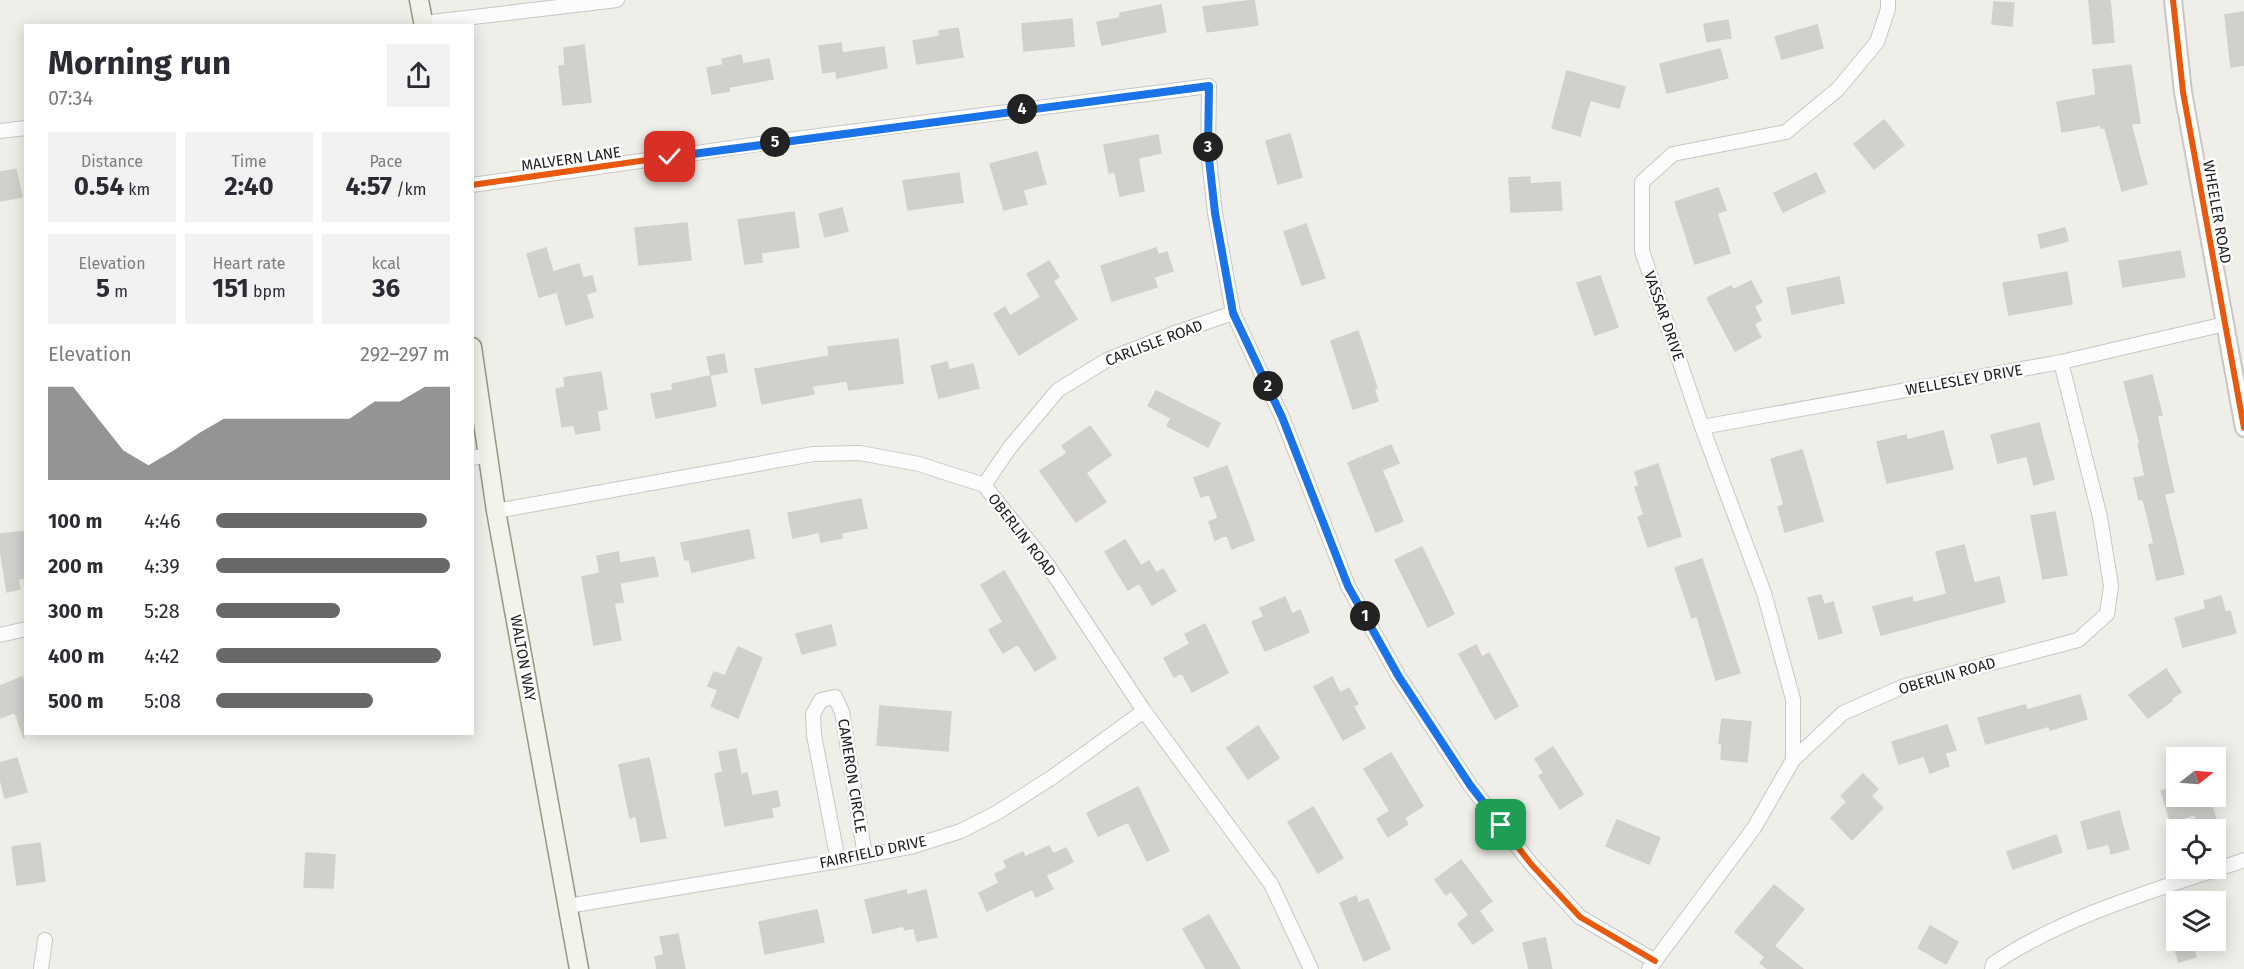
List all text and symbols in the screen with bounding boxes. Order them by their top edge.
text: Morning run [48,43,231,83]
button: share [387,44,450,107]
text: 07:34 [48,86,93,110]
pin: 4 [1007,94,1037,124]
text: 4 [1017,99,1027,118]
pin: 5 [760,127,790,157]
pin [644,131,695,182]
text: 5 [771,132,779,151]
pin: 3 [1193,132,1223,162]
text: 3 [1204,137,1212,156]
icon: check [653,140,686,173]
street label: MALVERN LANE [520,143,622,175]
text: Distance [81,152,143,171]
text: Time [231,152,267,171]
text: Pace [369,152,403,171]
street label: WHEELER ROAD [2199,159,2235,265]
text: 0.54 [74,171,124,202]
text: 2:40 [224,171,274,202]
text: 4:57 [346,171,392,202]
text: km [124,180,150,199]
text: /km [392,180,426,199]
text: Elevation [78,254,146,273]
text: Heart rate [213,254,285,273]
text: kcal [372,254,400,273]
street label: VASSAR DRIVE [1640,269,1688,363]
text: 5 [96,273,110,304]
text: 151 [212,273,249,304]
text: 36 [372,273,400,304]
text: m [110,282,128,301]
text: bpm [249,282,286,301]
street label: CARLISLE ROAD [1103,316,1205,370]
text: Elevation [48,342,132,366]
text: 292–297 m [360,342,450,366]
street label: WELLESLEY DRIVE [1904,361,2024,399]
pin: 2 [1253,371,1283,401]
text: 2 [1264,376,1272,395]
street label: OBERLIN ROAD [984,490,1060,580]
text: 100 m [48,509,102,533]
text: 4:46 [144,509,181,533]
text: 200 m [48,554,103,578]
text: 4:39 [144,554,180,578]
text: 300 m [48,599,103,623]
text: 5:28 [144,599,180,623]
pin: 1 [1350,601,1380,631]
text: 1 [1361,606,1369,625]
street label: WALTON WAY [507,613,540,703]
text: 400 m [48,644,104,668]
text: 4:42 [144,644,179,668]
street label: OBERLIN ROAD [1896,654,1998,698]
text: 500 m [48,689,104,713]
text: 5:08 [144,689,181,713]
street label: CAMERON CIRCLE [834,717,870,835]
north arrow [2166,747,2226,807]
map controls [2166,747,2226,951]
pin [1475,799,1526,850]
icon: arrive [1484,808,1517,841]
button: locate [2166,819,2226,879]
street label: FAIRFIELD DRIVE [818,832,928,872]
button: layers [2166,891,2226,951]

